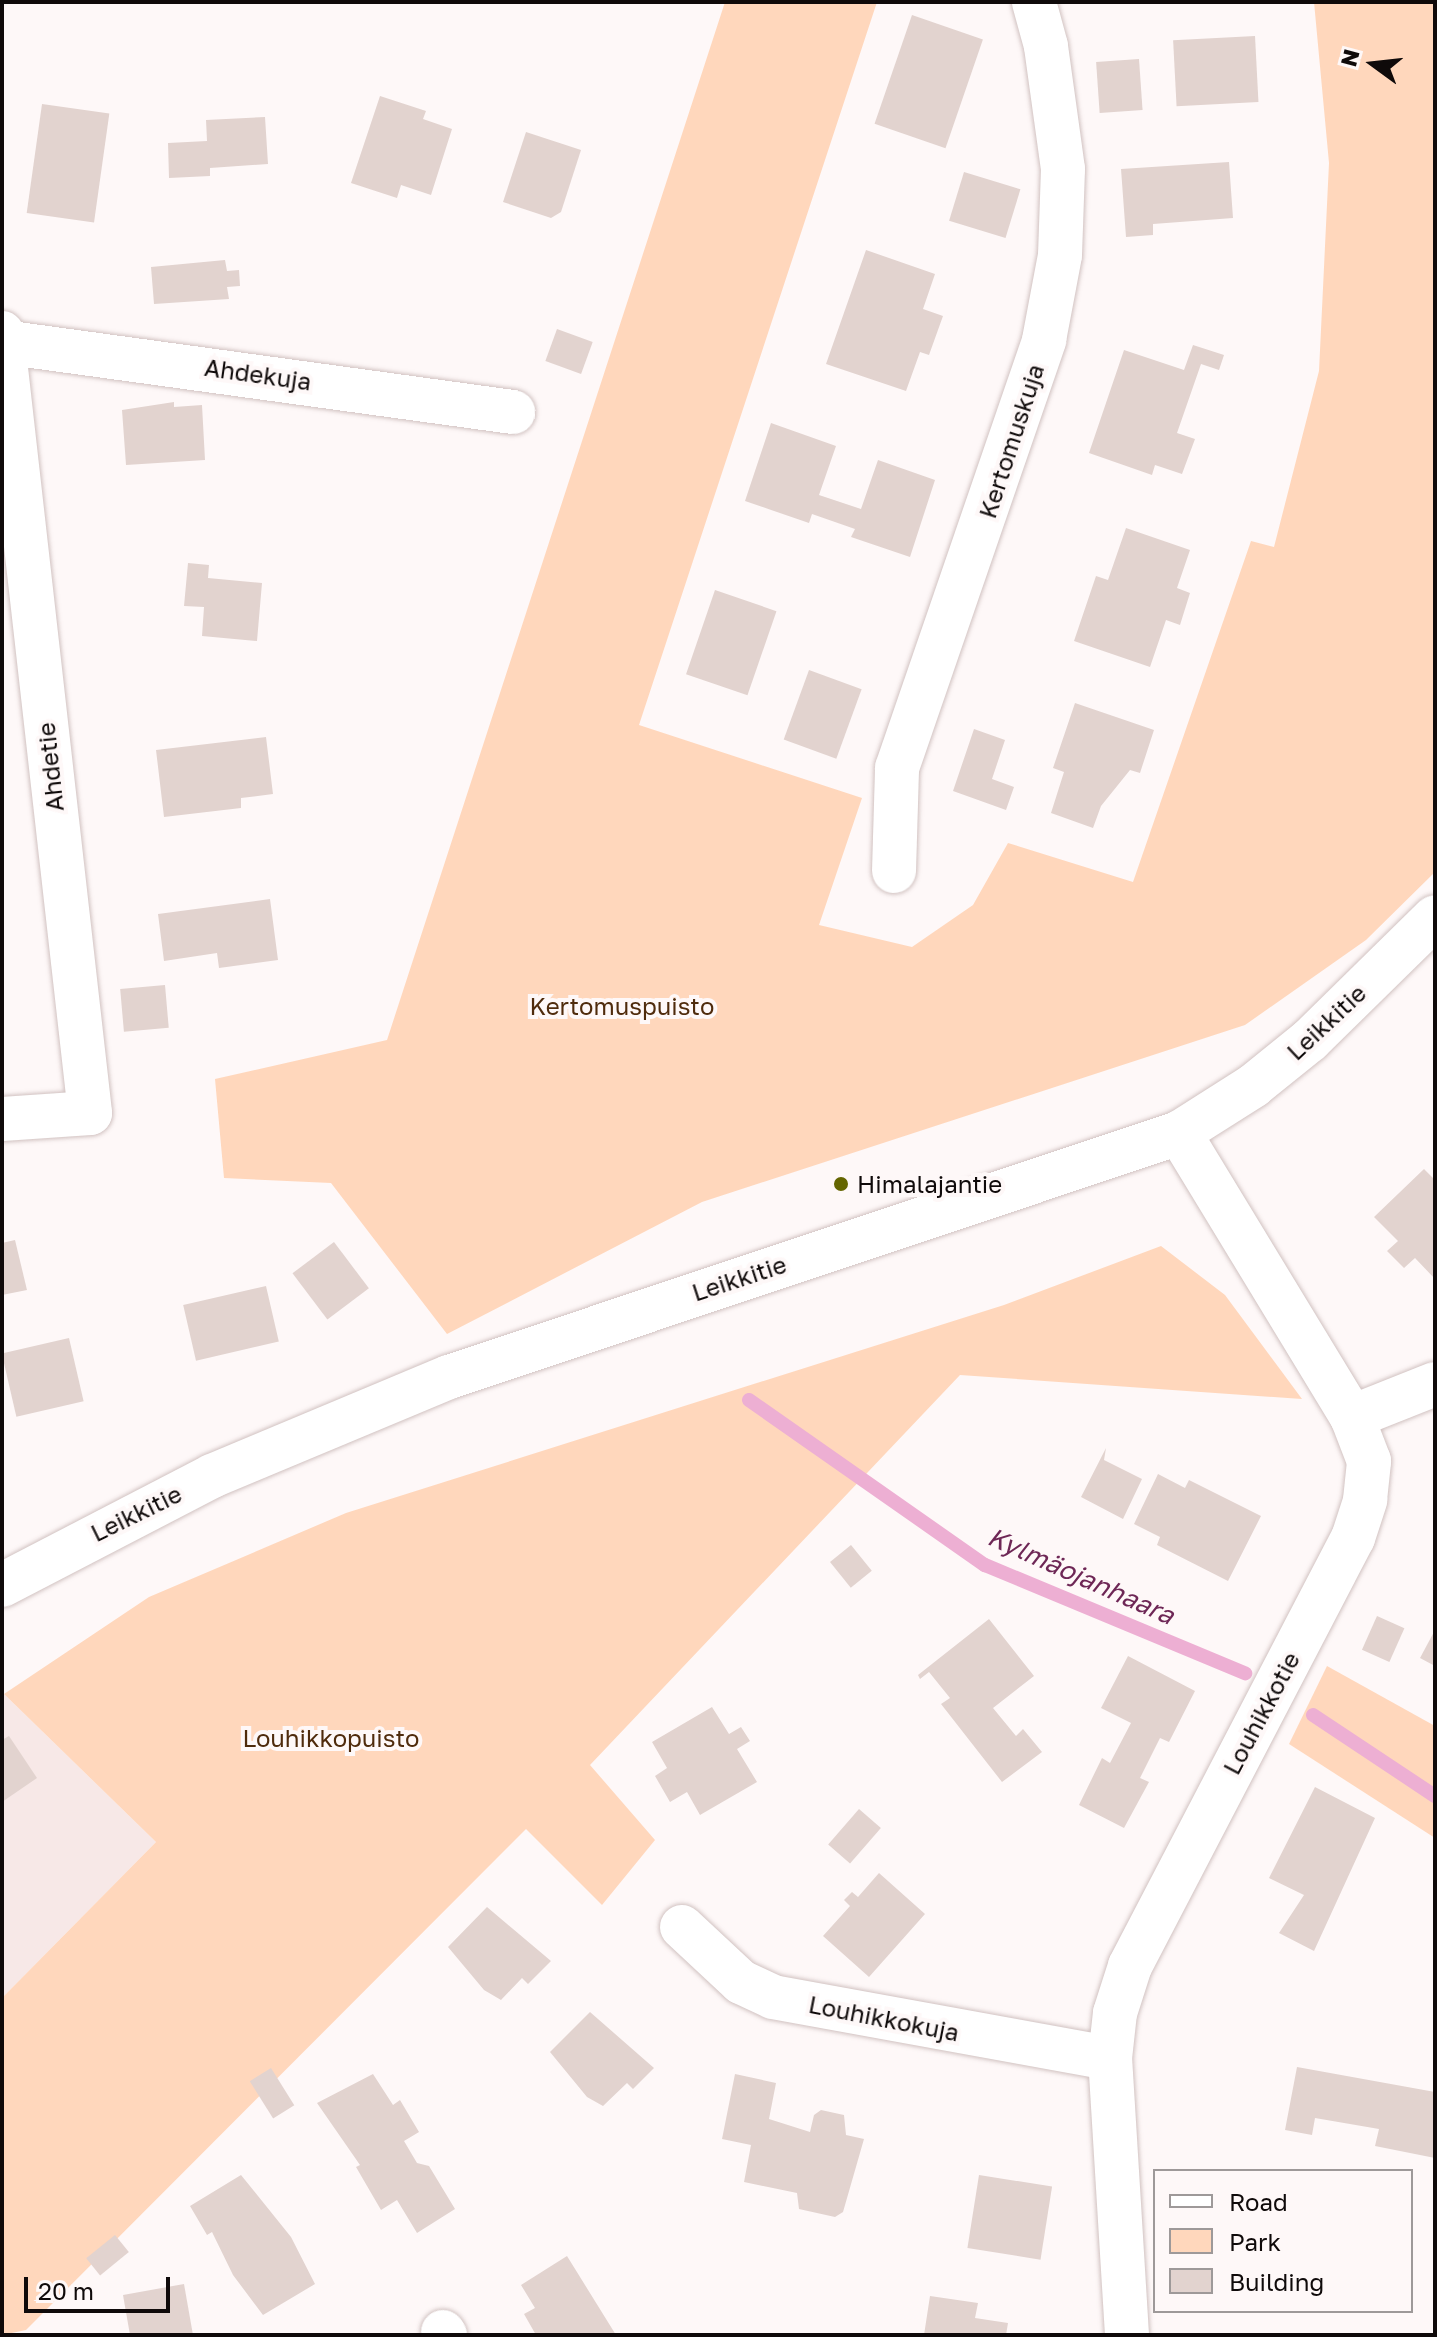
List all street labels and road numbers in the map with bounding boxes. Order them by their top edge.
street label: Ahdekuja [203,352,313,396]
street label: Kertomuskuja [973,360,1049,522]
street label: Ahdetie [31,721,69,813]
street label: Leikkitie [1281,978,1371,1066]
street label: Leikkitie [688,1249,790,1307]
street label: Leikkitie [86,1479,186,1547]
street label: Louhikkotie [1217,1647,1305,1779]
street label: Louhikkokuja [806,1989,962,2047]

